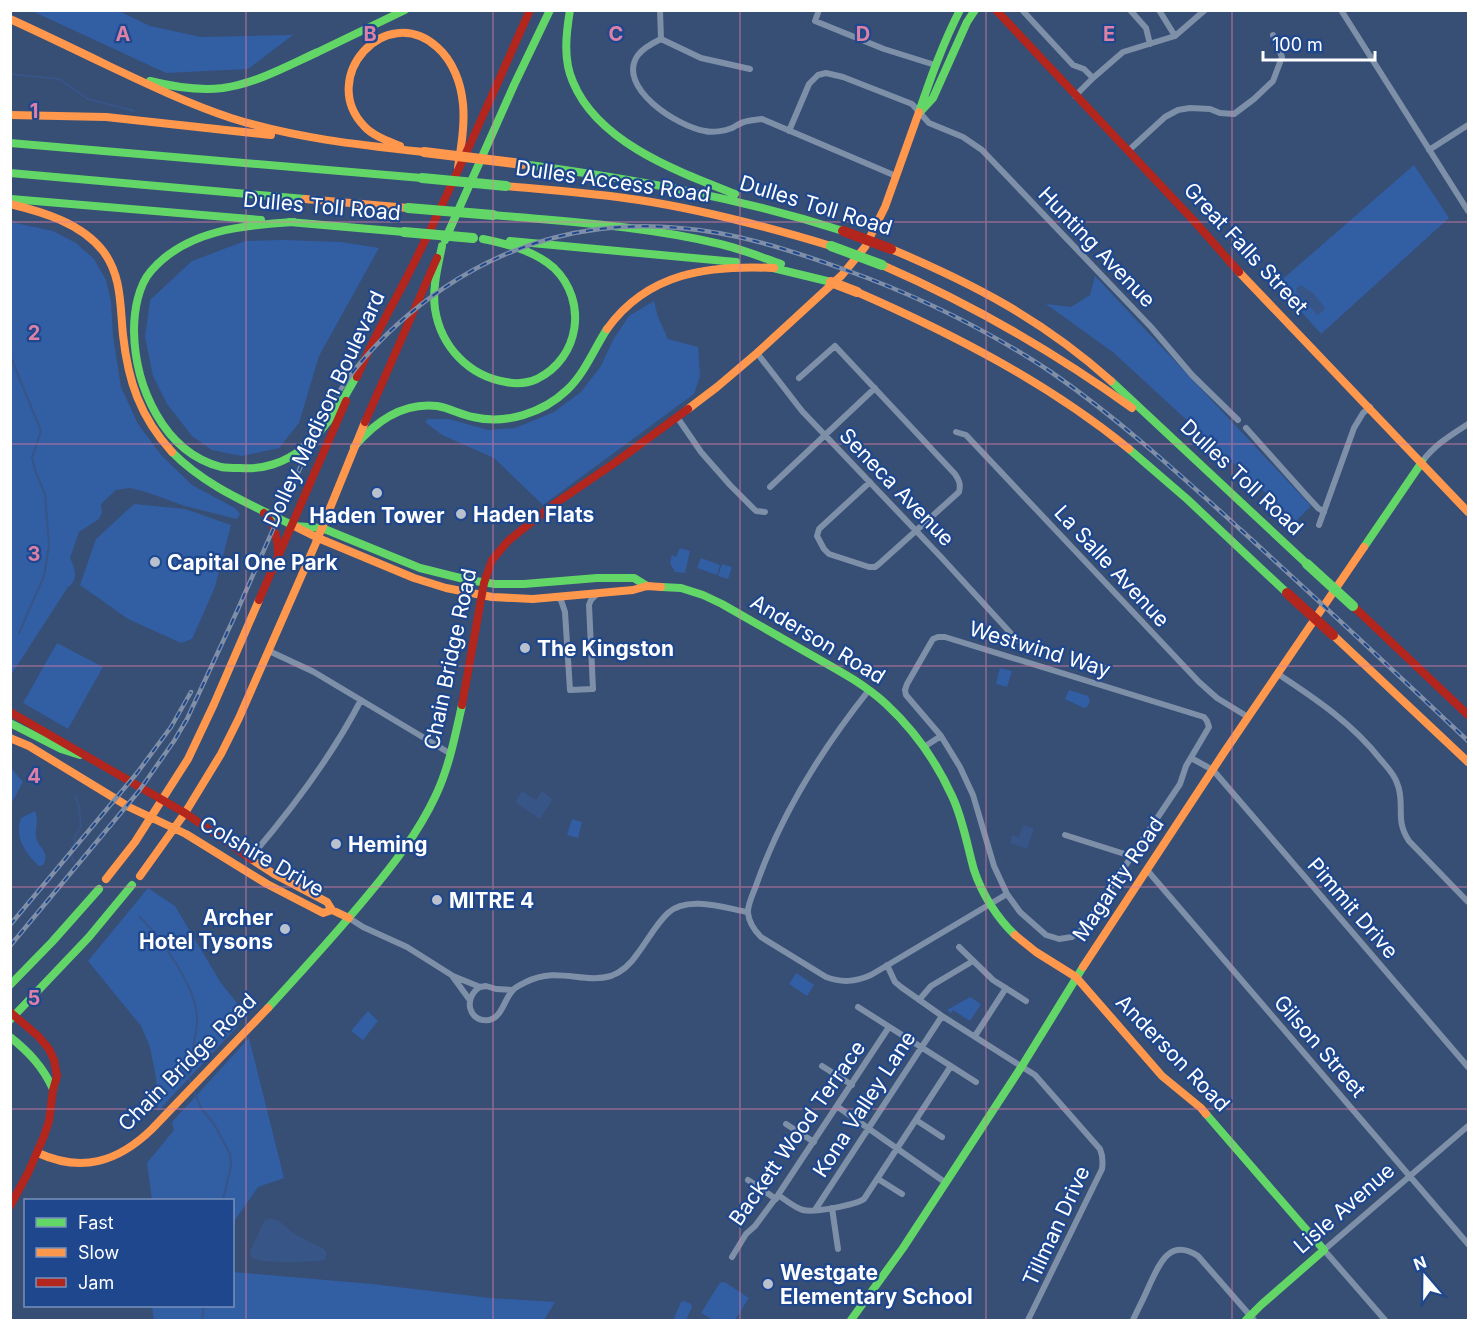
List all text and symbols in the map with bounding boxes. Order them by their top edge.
text: A [116,22,131,46]
text: B [363,22,377,46]
text: C [609,22,623,46]
text: D [856,22,870,46]
text: E [1103,22,1115,46]
scale bar [1263,24,1376,62]
text: 100 m [1272,34,1323,55]
text: 1 [30,99,38,123]
street label: Dulles Access Road [514,155,712,207]
street label: Dulles Toll Road [737,170,895,240]
street label: Great Falls Street [1179,177,1313,319]
street label: Hunting Avenue [1033,182,1161,312]
street label: Dulles Toll Road [242,187,402,225]
street label: Dolley Madison Boulevard [258,287,390,531]
text: 2 [28,321,40,345]
street label: Dulles Toll Road [1176,414,1308,540]
street label: Seneca Avenue [835,423,959,551]
marker: Haden Tower [370,486,384,500]
street label: La Salle Avenue [1049,500,1175,632]
place label: Haden Flats [473,502,594,527]
place label: Haden Tower [309,503,445,528]
marker: Haden Flats [454,507,468,521]
text: 3 [28,542,40,566]
place label: Capital One Park [167,550,338,575]
marker: Capital One Park [148,555,162,569]
street label: Chain Bridge Road [419,566,481,752]
street label: Anderson Road [746,589,890,689]
street label: Westwind Way [966,616,1114,682]
place label: The Kingston [537,636,674,661]
marker: The Kingston [518,641,532,655]
text: 4 [27,764,41,788]
street label: Colshire Drive [195,810,329,902]
street label: Magarity Road [1067,812,1169,946]
place label: Heming [348,832,427,857]
marker: Heming [329,837,343,851]
street label: Pimmit Drive [1302,853,1404,963]
place label: MITRE 4 [449,888,534,913]
marker: MITRE 4 [430,893,444,907]
place label: Archer Hotel Tysons [139,905,273,954]
marker: Archer Hotel Tysons [278,922,292,936]
text: 5 [28,986,40,1010]
street label: Chain Bridge Road [113,988,261,1136]
street label: Anderson Road [1111,989,1235,1117]
street label: Gilson Street [1269,990,1371,1102]
street label: Kona Valley Lane [807,1026,921,1182]
street label: Backett Wood Terrace [724,1036,870,1230]
street label: Lisle Avenue [1289,1158,1399,1258]
street label: Tillman Drive [1017,1162,1095,1290]
legend [24,1199,234,1307]
text: Fast [78,1212,114,1233]
text: Slow [78,1242,119,1263]
north arrow [1395,1247,1455,1307]
text: N [1411,1251,1429,1274]
place label: Westgate Elementary School [780,1260,973,1309]
text: Jam [78,1272,114,1293]
marker: Westgate Elementary School [761,1277,775,1291]

